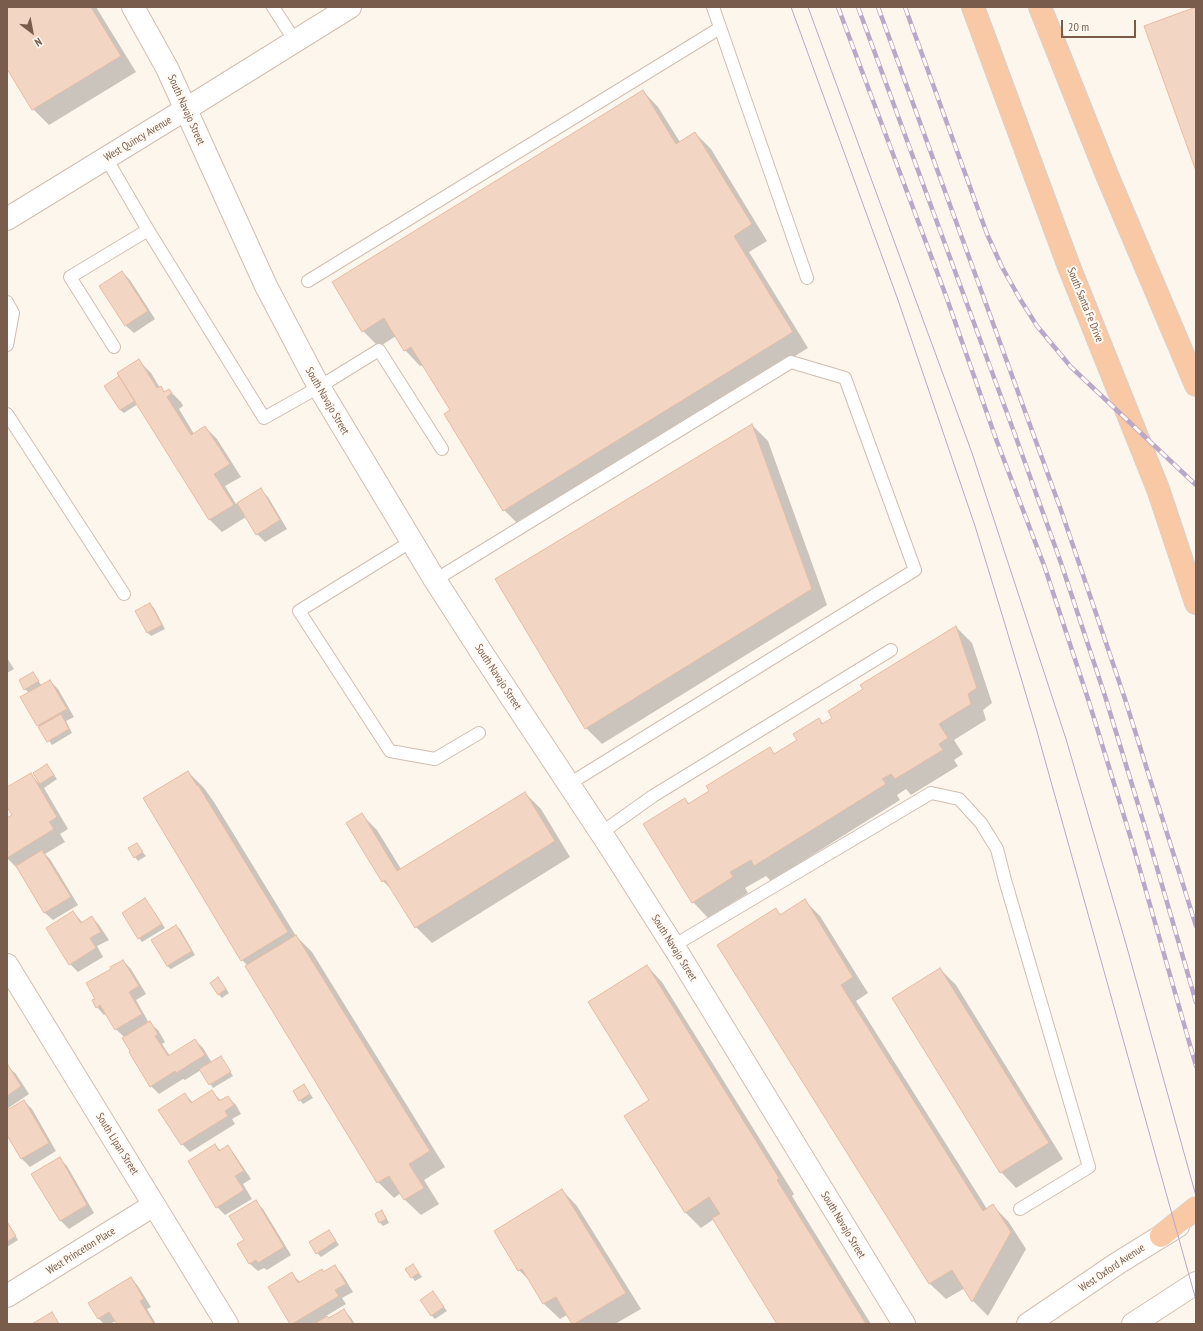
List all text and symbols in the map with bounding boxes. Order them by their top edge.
north arrow [12,12,52,52]
scale bar [1063,12,1138,38]
text: 20 m [1068,19,1089,34]
text: N [32,35,45,50]
street label: South Navajo Street [165,73,207,147]
street label: West Quincy Avenue [102,114,174,164]
street label: South Santa Fe Drive [1064,266,1106,344]
street label: South Navajo Street [302,365,352,437]
street label: South Navajo Street [472,642,524,712]
street label: South Navajo Street [648,912,700,984]
street label: South Lipan Street [93,1111,141,1177]
street label: South Navajo Street [818,1189,868,1261]
street label: West Princeton Place [44,1225,118,1277]
street label: West Oxford Avenue [1077,1241,1147,1295]

